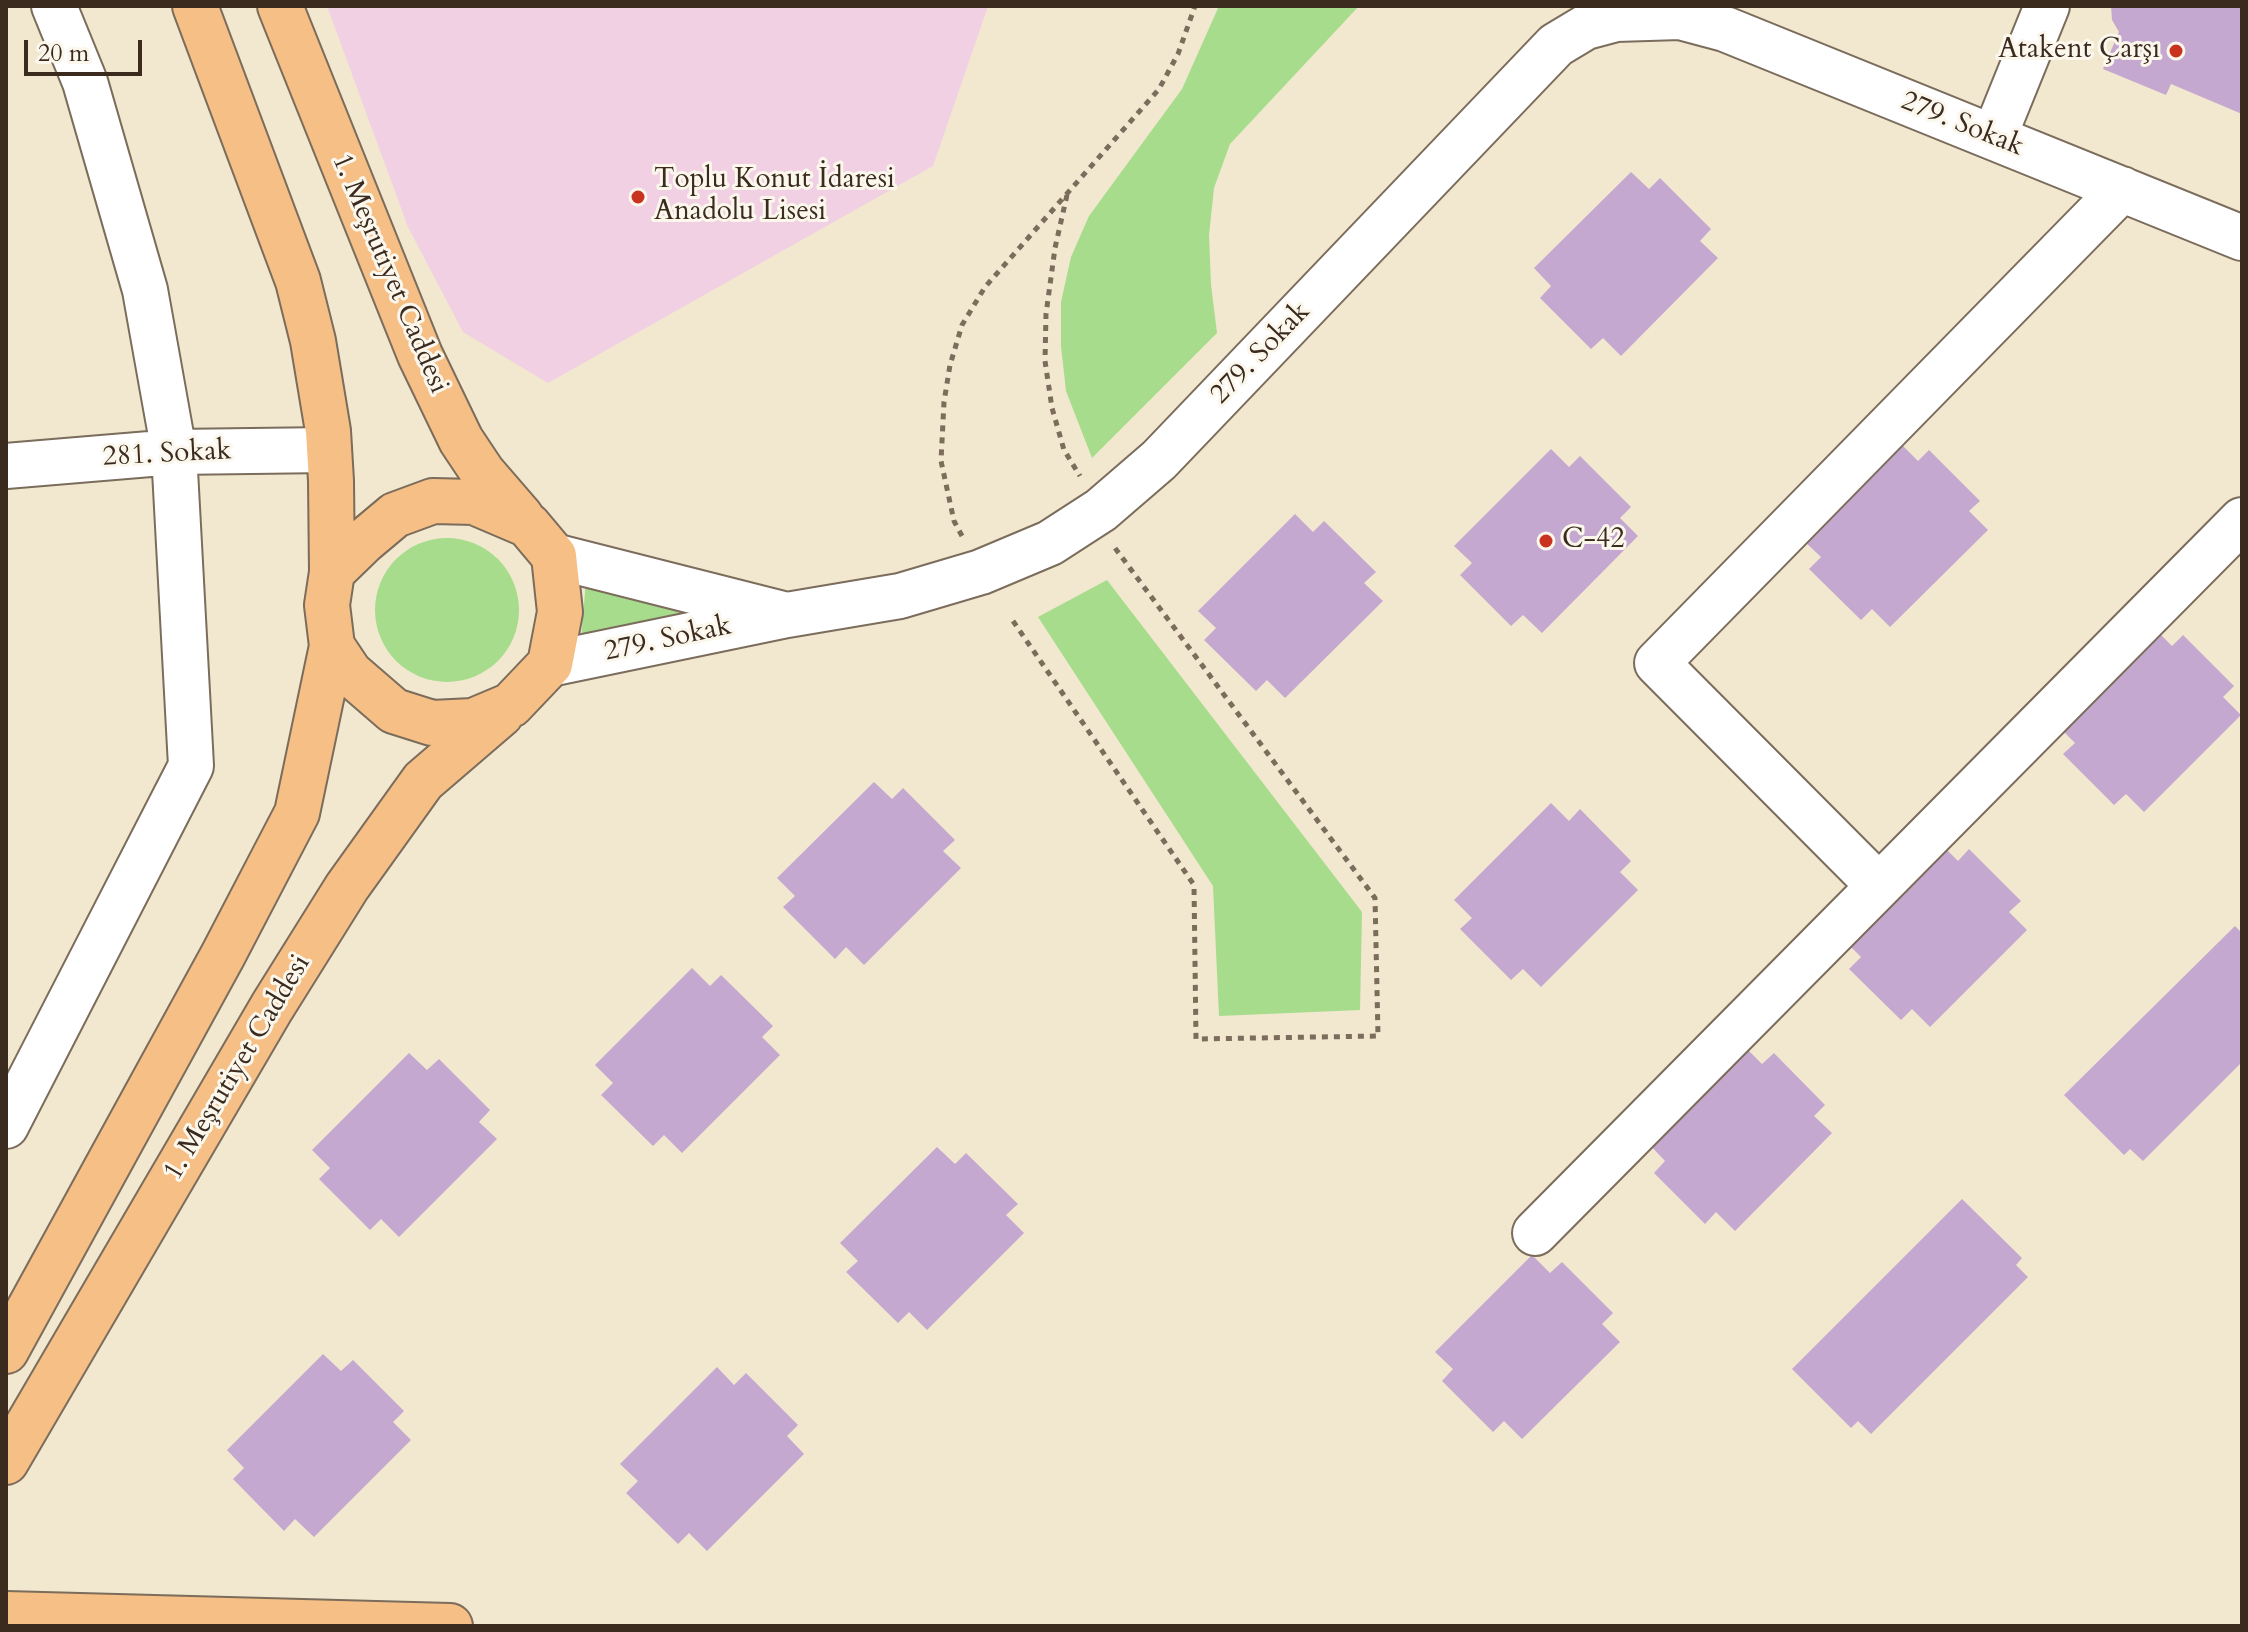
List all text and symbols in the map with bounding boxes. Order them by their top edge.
scale bar [28,24,146,74]
place label: Atakent Çarşı [1998,34,2160,68]
text: 20 m [38,37,89,70]
marker: Atakent Çarşı [2167,42,2185,60]
street label: 279. Sokak [1896,85,2028,165]
street label: 1. Meşrutiyet Caddesi [323,149,455,399]
place label: Toplu Konut İdaresi Anadolu Lisesi [654,164,895,230]
marker: Toplu Konut İdaresi Anadolu Lisesi [629,188,647,206]
street label: 279. Sokak [1204,296,1318,412]
street label: 281. Sokak [102,435,232,475]
place label: C-42 [1562,524,1625,558]
marker: C-42 [1537,532,1555,550]
street label: 279. Sokak [601,610,735,670]
street label: 1. Meşrutiyet Caddesi [157,949,319,1187]

